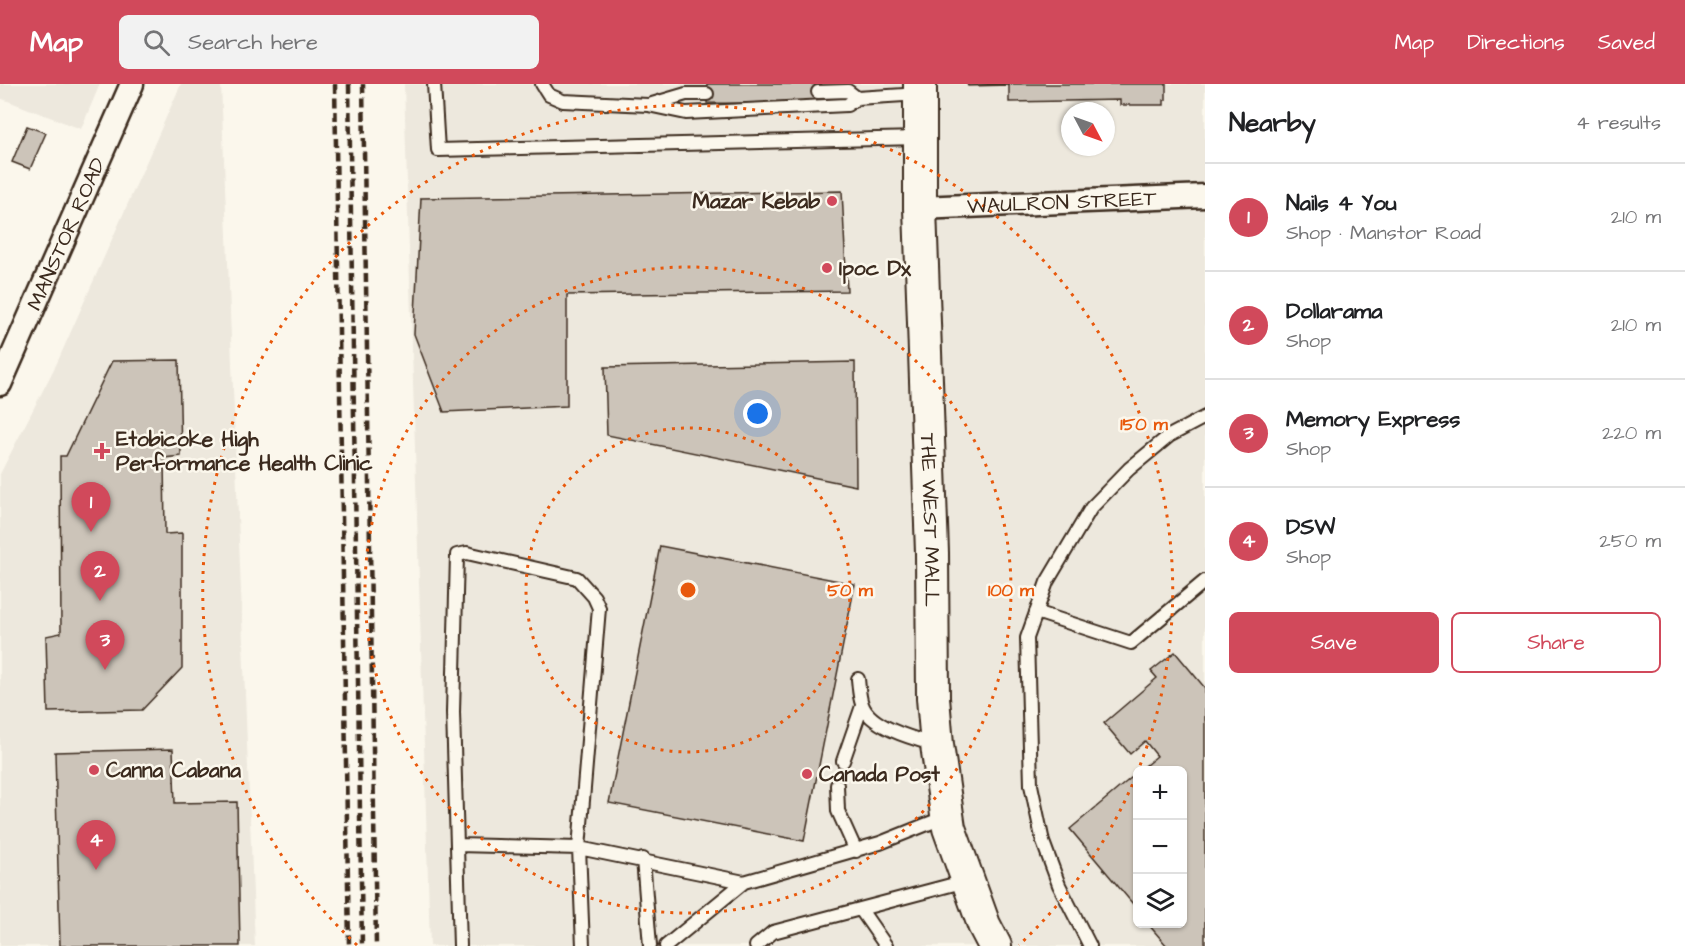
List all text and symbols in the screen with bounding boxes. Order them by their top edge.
search box [119,15,539,69]
text: Map [30,23,83,62]
icon: search [140,26,173,59]
text: Search here [188,27,318,58]
text: Map [1394,28,1434,57]
text: Directions [1467,28,1565,57]
text: Saved [1598,28,1655,57]
north arrow [1061,102,1115,156]
text: Nearby [1229,105,1316,141]
text: 4 results [1576,109,1661,137]
street label: MANSTOR ROAD [20,153,113,315]
street label: WAULRON STREET [966,184,1158,221]
place label: Mazar Kebab [693,187,820,216]
text: Nails 4 You [1286,188,1397,219]
marker: Mazar Kebab [825,194,839,208]
text: 1 [1247,203,1250,231]
text: 210 m [1611,203,1661,231]
text: Shop · Manstor Road [1286,219,1481,247]
place label: Ipoc Dx [839,254,912,284]
marker: Ipoc Dx [820,261,834,275]
text: Dollarama [1286,296,1382,327]
text: 2 [1243,311,1254,339]
text: 210 m [1611,311,1661,339]
text: Shop [1286,327,1331,355]
your location [743,399,772,428]
text: Memory Express [1286,404,1460,435]
text: 150 m [1120,412,1169,437]
text: 3 [1243,419,1254,447]
text: 220 m [1602,419,1661,447]
place label: Etobicoke High Performance Health Clinic [116,425,373,478]
street label: THE WEST MALL [913,432,946,607]
text: Shop [1286,435,1331,463]
marker: Etobicoke High Performance Health Clinic [93,442,111,460]
pin: 1 [72,482,110,532]
text: DSW [1286,512,1335,543]
text: 4 [1242,527,1255,555]
text: 250 m [1599,527,1661,555]
text: Shop [1286,543,1331,571]
pin: 2 [80,552,120,601]
text: 50 m [827,578,874,603]
text: 100 m [988,578,1035,603]
centre of rings [678,580,698,600]
button: Save [1229,612,1439,673]
button: Share [1451,612,1661,673]
pin: 3 [86,620,124,670]
place label: Canna Cabana [106,756,241,785]
place label: Canada Post [819,760,940,789]
marker: Canna Cabana [87,763,101,777]
map controls [1133,766,1187,928]
button: + [1133,766,1187,820]
marker: Canada Post [800,767,814,781]
pin: 4 [76,820,116,870]
button: − [1133,820,1187,874]
button: layers [1133,874,1187,928]

